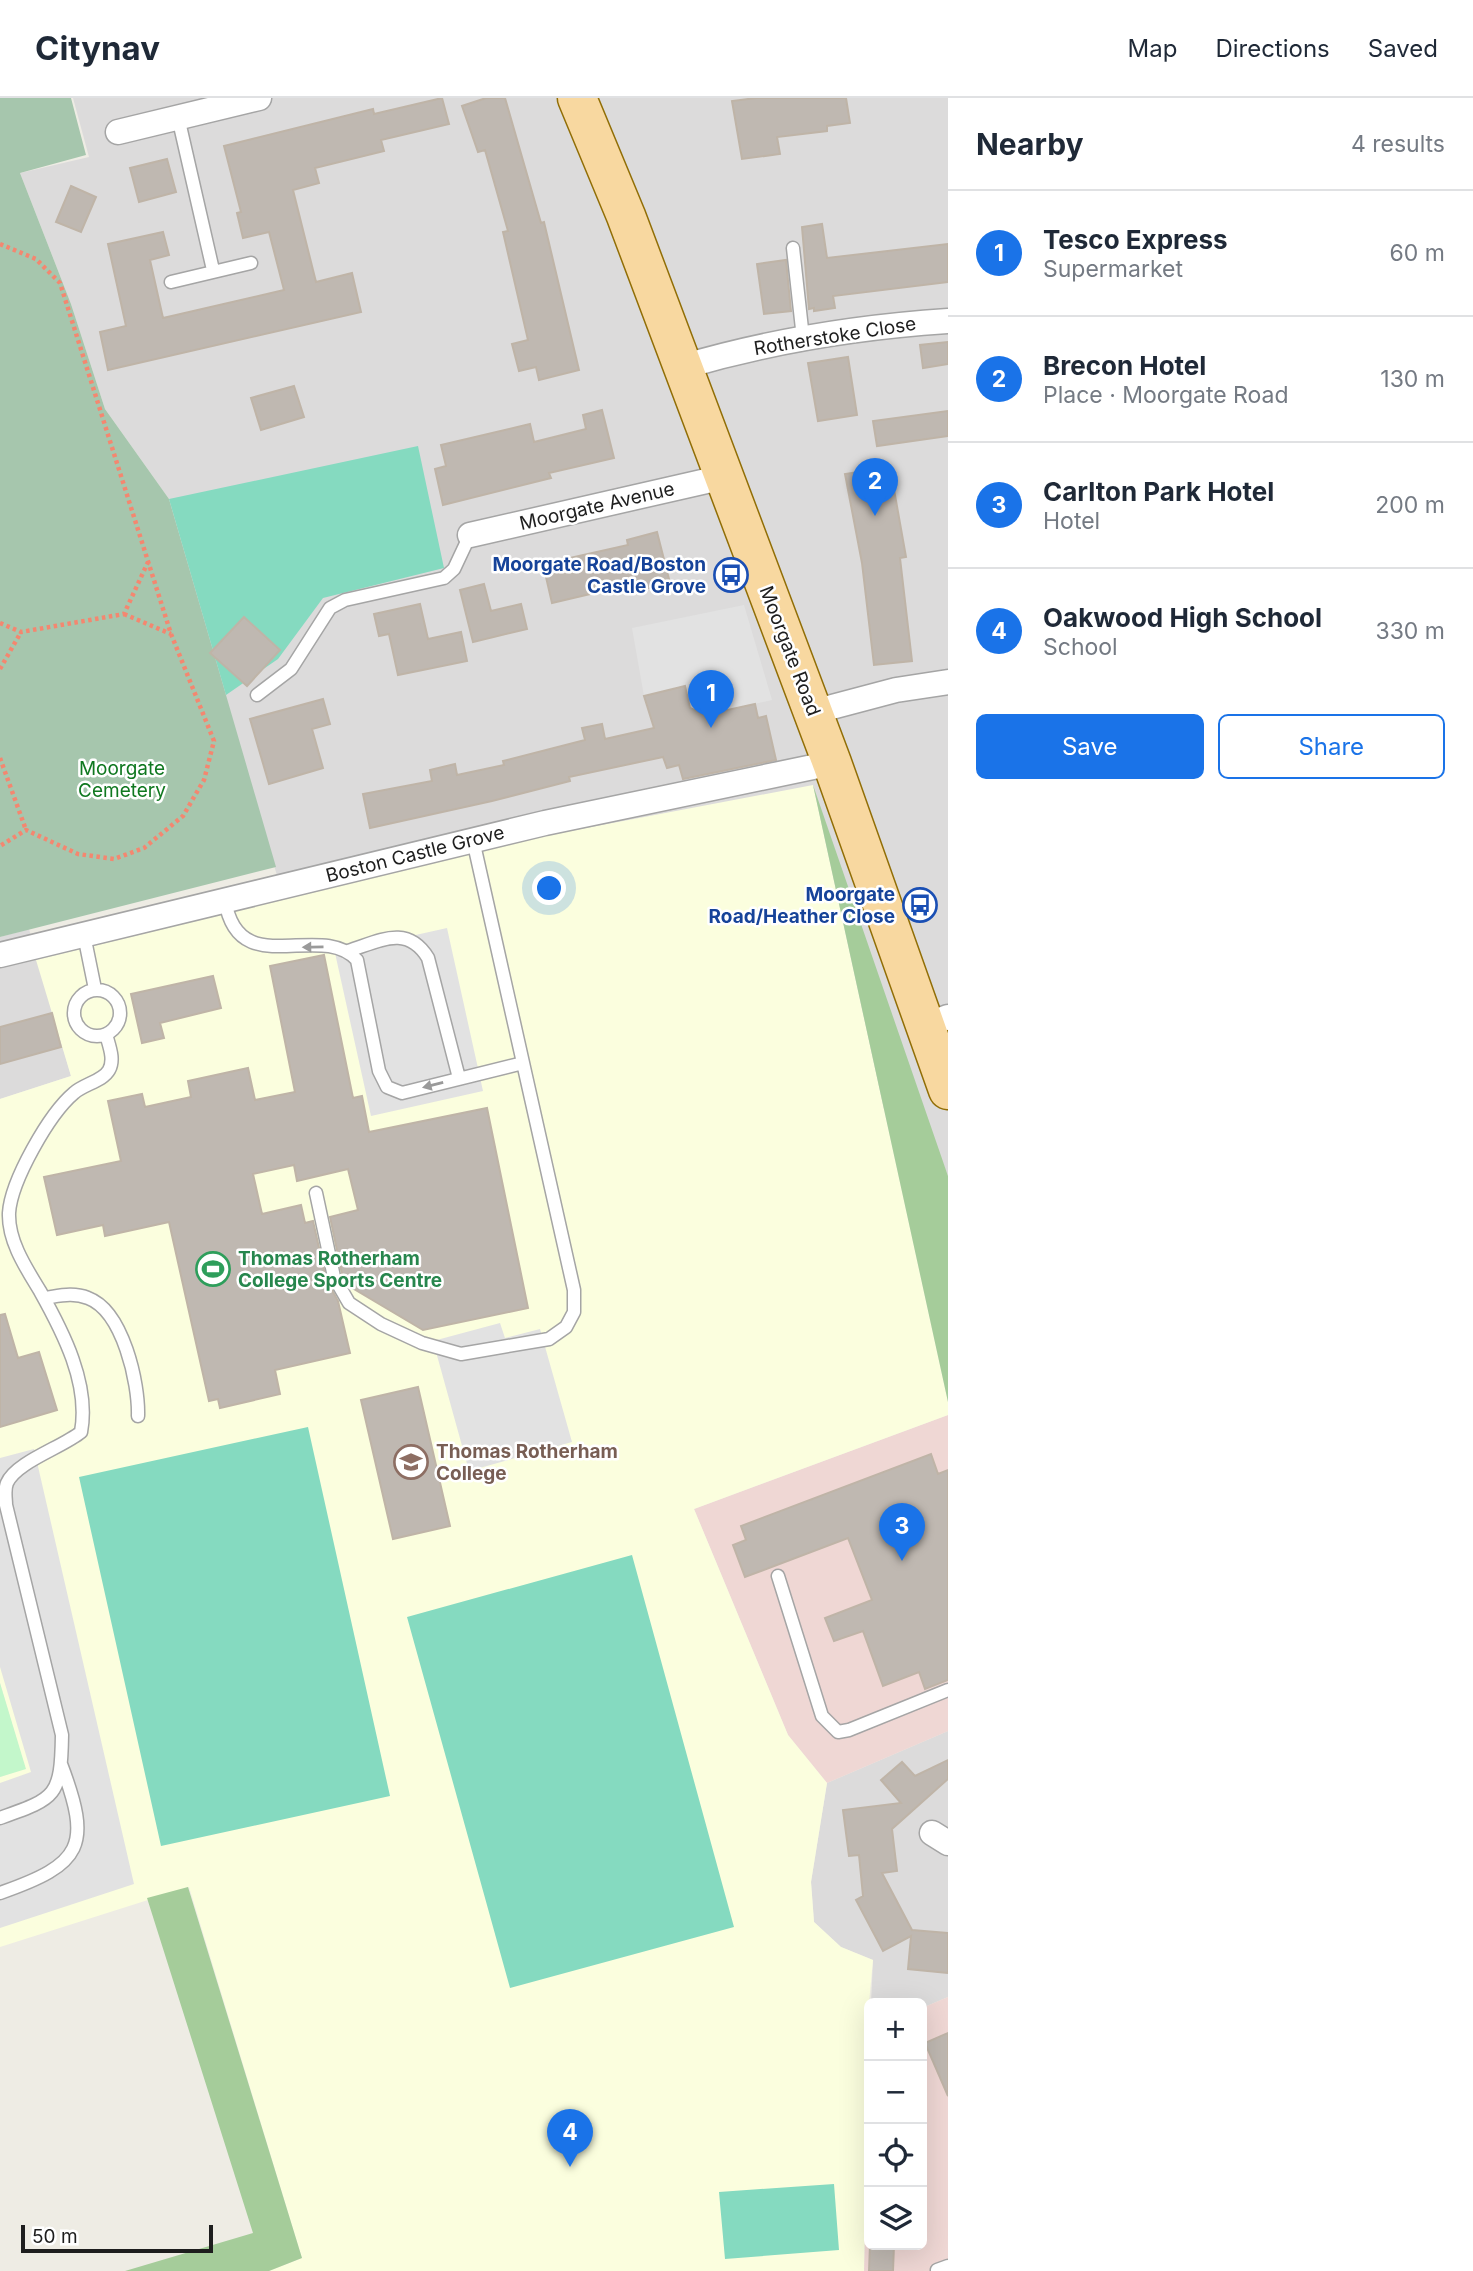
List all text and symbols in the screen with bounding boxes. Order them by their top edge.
text: Citynav [35,28,160,68]
text: Map [1128,34,1177,63]
text: Directions [1215,34,1330,63]
text: Saved [1368,34,1438,63]
text: Nearby [976,126,1084,162]
text: 4 results [1351,130,1445,158]
text: Tesco Express [1043,224,1228,255]
text: 1 [994,239,1004,267]
text: 60 m [1390,239,1445,267]
text: Supermarket [1043,255,1183,283]
street label: Rotherstoke Close [752,312,918,360]
text: Brecon Hotel [1043,350,1206,381]
text: 2 [992,365,1006,393]
text: 130 m [1380,365,1445,393]
text: Place · Moorgate Road [1043,381,1289,409]
pin: 2 [852,458,898,516]
text: Carlton Park Hotel [1043,476,1274,507]
street label: Moorgate Avenue [517,477,677,535]
text: 3 [992,491,1006,519]
text: 200 m [1375,491,1445,519]
text: Hotel [1043,507,1100,535]
place label: Moorgate Road/Boston Castle Grove [493,553,706,598]
bus stop icon: Moorgate Road/Boston Castle Grove [712,556,750,594]
street label: Moorgate Road [755,583,825,719]
text: Oakwood High School [1043,602,1322,633]
text: 4 [991,617,1007,645]
text: 330 m [1375,617,1445,645]
text: School [1043,633,1118,661]
pin: 1 [688,670,734,728]
button: Save [976,714,1204,779]
button: Share [1218,714,1445,779]
park label: Moorgate Cemetery [78,757,166,802]
street label: Boston Castle Grove [323,821,507,887]
your location [532,871,566,905]
place label: Moorgate Road/Heather Close [709,883,895,928]
bus stop icon: Moorgate Road/Heather Close [901,886,939,924]
one-way arrow [302,941,324,952]
one-way arrow [422,1080,444,1091]
place label: Thomas Rotherham College Sports Centre [238,1247,442,1292]
sports icon: Thomas Rotherham College Sports Centre [194,1250,232,1288]
place label: Thomas Rotherham College [436,1440,618,1485]
school or university icon: Thomas Rotherham College [392,1443,430,1481]
pin: 3 [879,1503,925,1561]
map controls [864,1998,927,2250]
button: + [864,1998,927,2061]
button: − [864,2061,927,2124]
pin: 4 [547,2109,593,2167]
button: locate [864,2124,927,2187]
button: layers [864,2187,927,2250]
scale bar [21,2222,214,2254]
text: 50 m [32,2225,78,2248]

